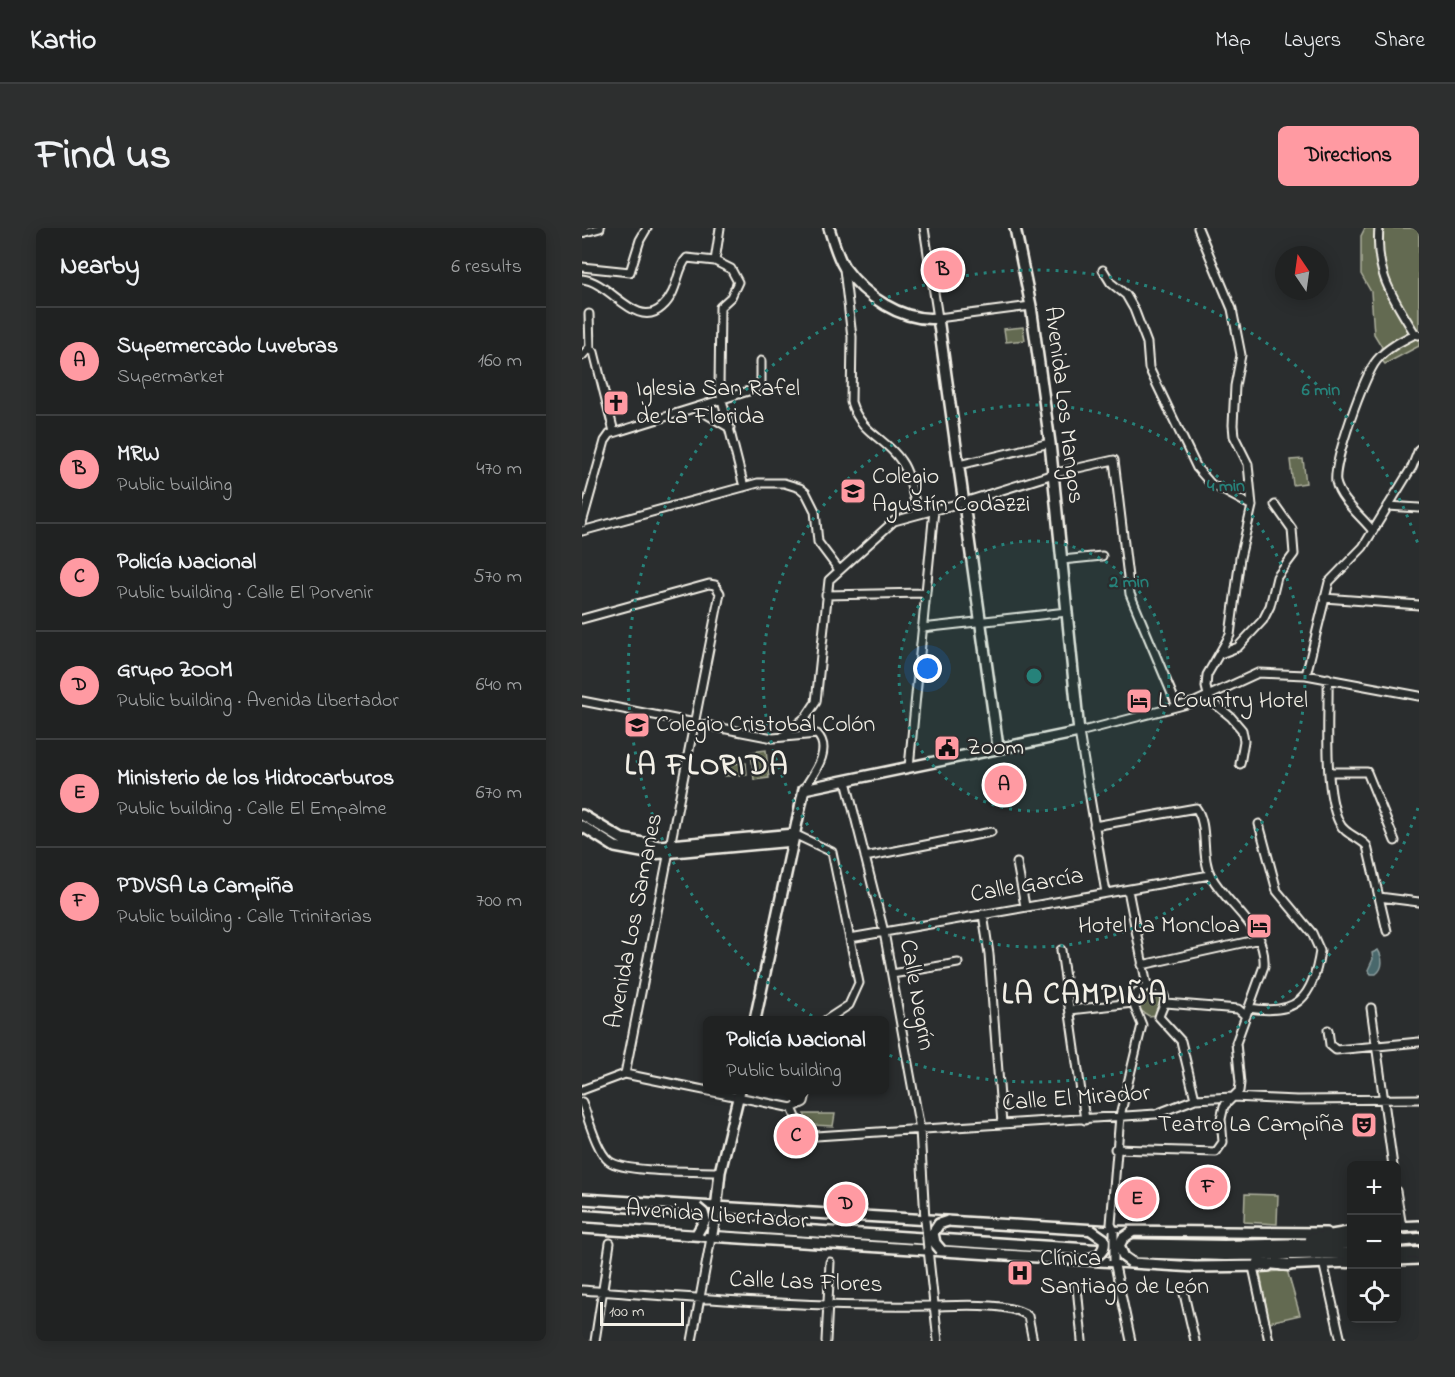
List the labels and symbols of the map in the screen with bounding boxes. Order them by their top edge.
north arrow [1275,246,1329,300]
pin: B [924,248,962,292]
street label: Avenida Los Mangos [1034,304,1092,506]
place label: Iglesia San Rafel de La Florida [636,372,800,435]
text: 6 min [1302,378,1340,404]
church icon: Iglesia San Rafel de La Florida [601,388,631,418]
place label: Colegio Agustín Codazzi [872,460,1030,523]
text: 4 min [1207,474,1245,500]
school or university icon: Colegio Agustín Codazzi [838,476,868,506]
text: 2 min [1108,570,1149,596]
your location [913,654,942,683]
centre of rings [1024,666,1044,686]
place label: L Country Hotel [1158,684,1308,720]
hotel icon: L Country Hotel [1124,686,1154,716]
place label: Colegio Cristobal Colón [656,708,875,743]
school or university icon: Colegio Cristobal Colón [622,710,652,740]
place label: Zoom [967,731,1024,766]
public building icon: Zoom [932,733,962,763]
district label: LA FLORIDA [625,745,789,789]
pin: A [984,762,1024,808]
street label: Avenida Los Samanes [597,810,673,1032]
street label: Calle García [968,859,1086,913]
place label: Hotel La Moncloa [1078,909,1240,944]
hotel icon: Hotel La Moncloa [1244,911,1274,941]
street label: Calle Negrín [889,937,943,1053]
district label: LA CAMPIÑA [1002,974,1168,1018]
street label: Calle El Mirador [1001,1076,1152,1122]
place label: Teatro La Campiña [1158,1108,1344,1143]
theatre icon: Teatro La Campiña [1349,1110,1379,1140]
pin: C [776,1114,816,1158]
pin: F [1188,1164,1228,1210]
pin: E [1118,1176,1156,1222]
pin: D [826,1182,866,1226]
street label: Avenida Libertador [625,1192,810,1240]
place label: Clínica Santiago de León [1040,1242,1209,1305]
hospital icon: Clínica Santiago de León [1005,1258,1035,1288]
street label: Calle Las Flores [729,1263,883,1303]
scale bar [600,1299,684,1326]

